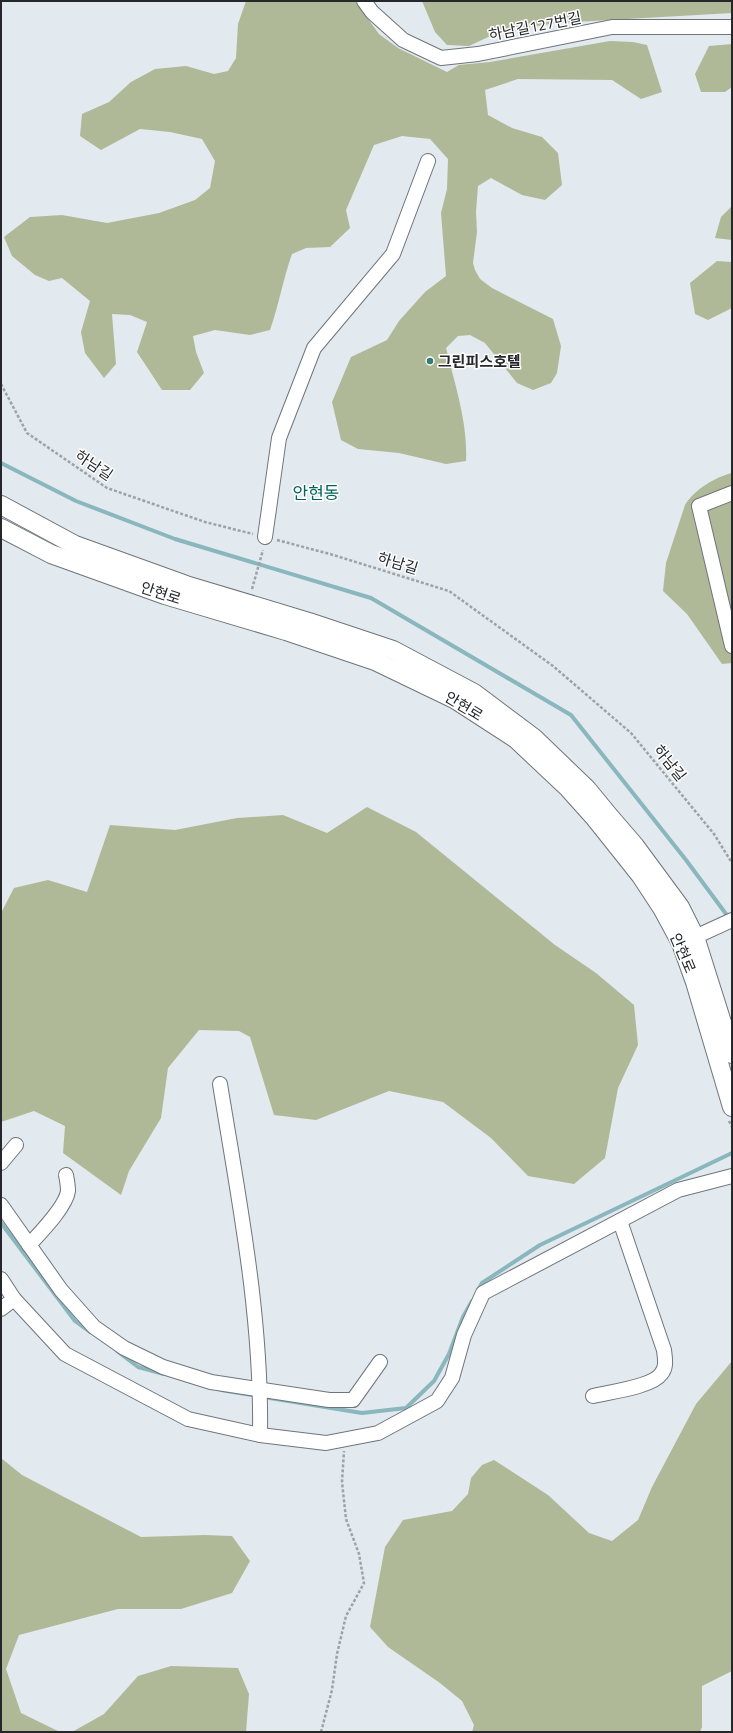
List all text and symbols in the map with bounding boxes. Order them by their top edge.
street label: 하남길127번길 [487,6,583,46]
place label: 그린피스호텔 [438,350,521,373]
marker: 그린피스호텔 [425,356,435,366]
street label: 하남길 [70,444,118,486]
district label: 안현동 [293,480,339,506]
street label: 하남길 [375,546,421,580]
street label: 안현로 [138,576,184,610]
street label: 안현로 [440,685,488,727]
street label: 하남길 [648,740,692,786]
street label: 안현로 [664,929,702,977]

